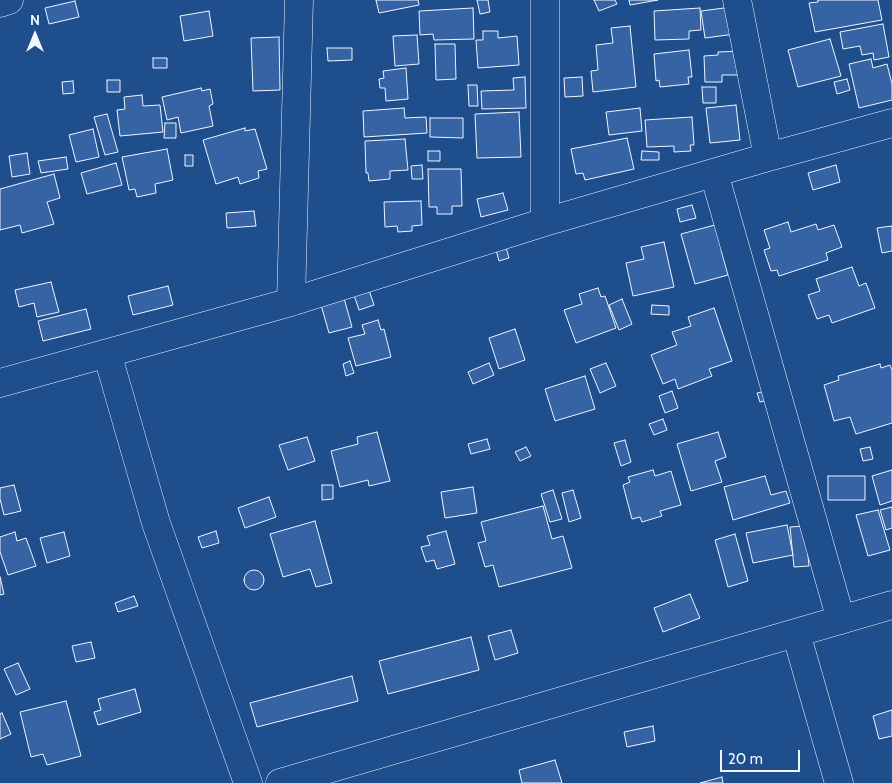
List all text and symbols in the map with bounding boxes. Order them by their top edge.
north arrow [10,10,60,60]
text: N [30,11,40,29]
scale bar [722,740,802,772]
text: 20 m [728,750,763,768]

